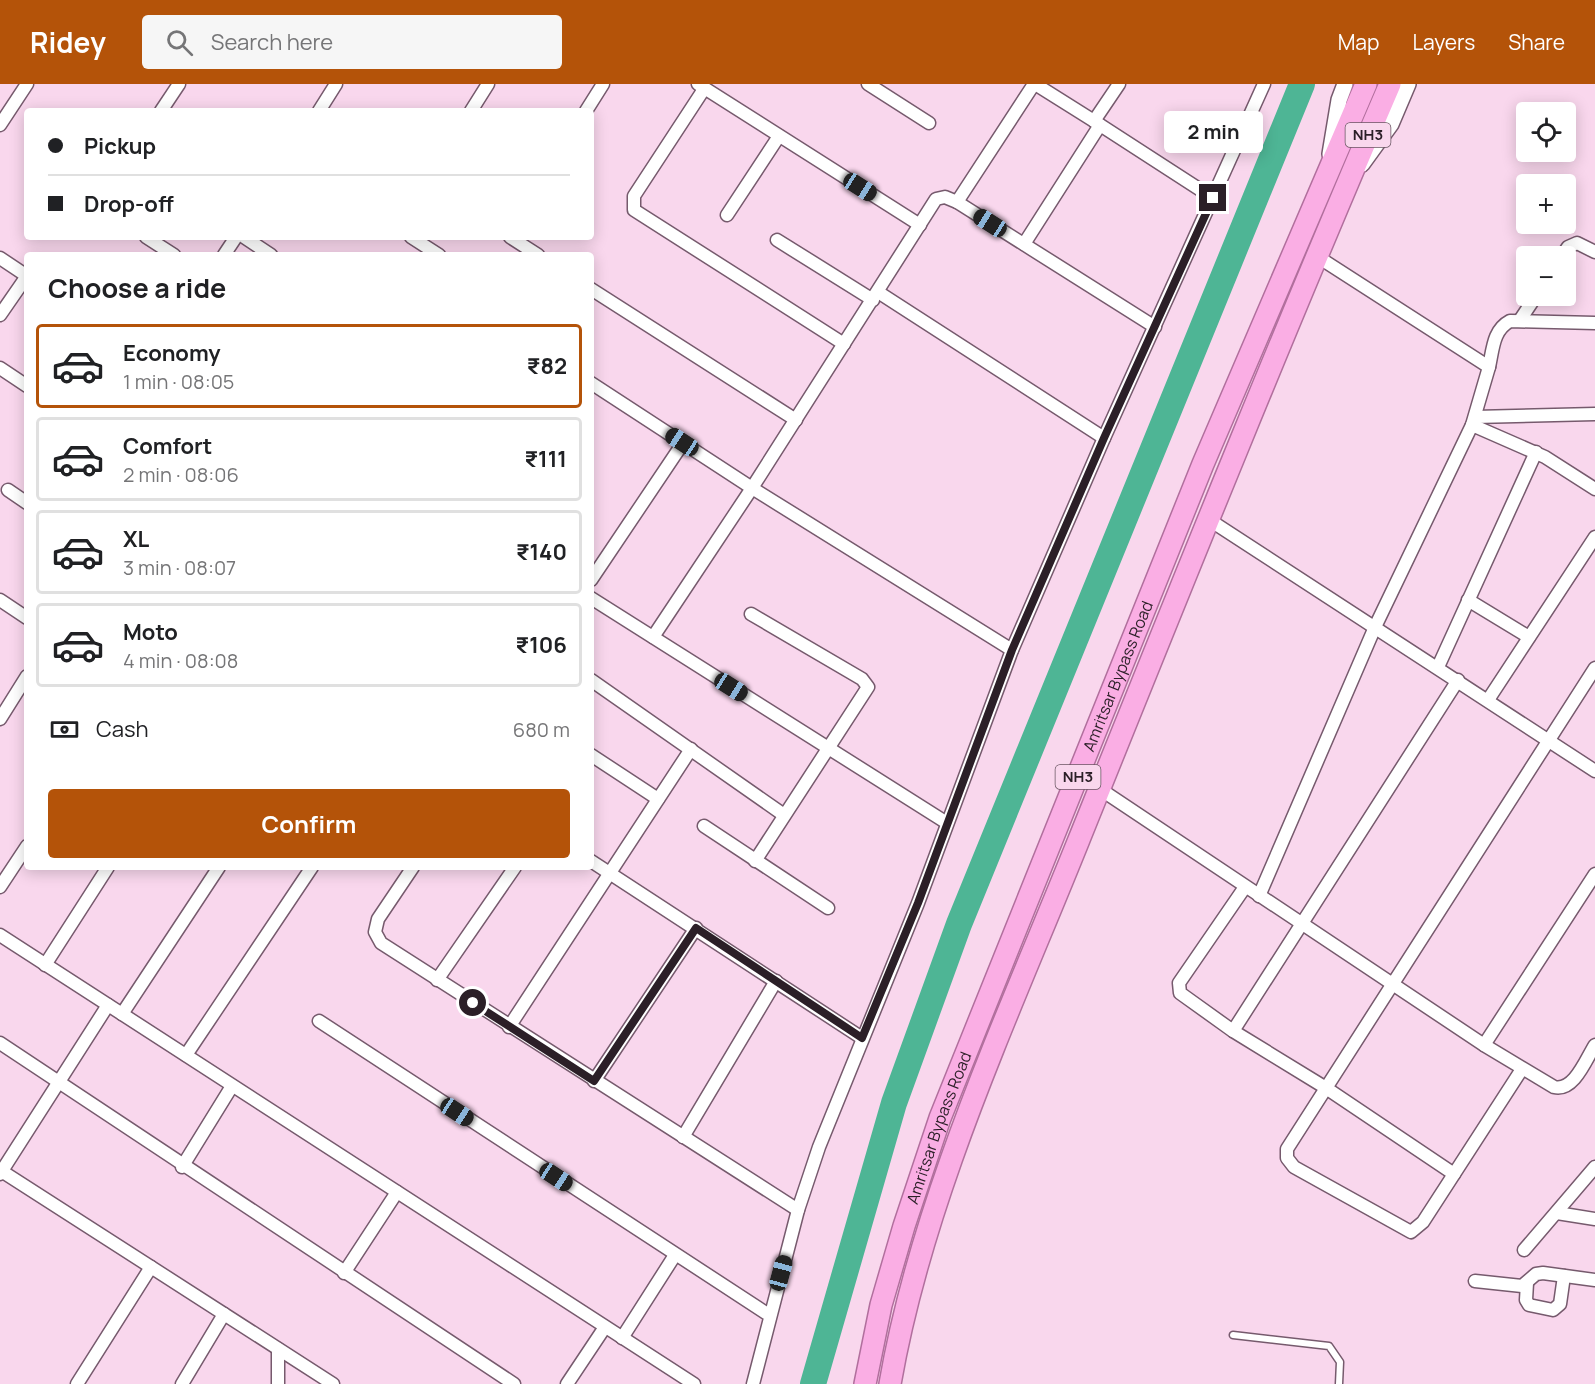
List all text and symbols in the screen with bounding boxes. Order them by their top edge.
search box [142,15,562,69]
text: Ridey [30,23,106,61]
icon: search [163,26,196,59]
text: Search here [211,27,333,57]
text: Map [1338,28,1379,56]
text: Layers [1412,28,1475,56]
text: Share [1508,28,1565,56]
map controls [1516,102,1576,306]
button: locate [1516,102,1576,162]
callout: 2 min [1164,111,1262,153]
text: 2 min [1187,118,1240,145]
road number: NH3 [1346,123,1390,147]
text: Pickup [84,131,156,161]
car [840,170,880,204]
button: + [1516,174,1576,234]
route end [1199,184,1226,211]
text: Drop-off [84,189,174,219]
car [970,206,1010,240]
button: − [1516,246,1576,306]
text: Choose a ride [48,269,226,306]
text: Economy [123,338,221,368]
icon: car [51,339,105,393]
text: ₹82 [527,351,567,381]
text: 1 min · 08:05 [123,368,234,395]
car [662,425,702,459]
text: Comfort [123,431,212,461]
icon: car [51,432,105,486]
text: ₹111 [524,444,567,474]
text: 2 min · 08:06 [123,461,239,488]
text: XL [123,524,149,554]
icon: car [51,525,105,579]
text: ₹140 [516,537,567,567]
text: 3 min · 08:07 [123,554,236,581]
street label: Amritsar Bypass Road [1078,598,1158,755]
text: Moto [123,617,178,647]
icon: car [51,618,105,672]
text: ₹106 [516,630,567,660]
text: 4 min · 08:08 [123,647,238,674]
car [711,670,751,704]
icon: cash [48,713,81,746]
text: Cash [96,714,149,744]
text: 680 m [513,716,570,743]
road number: NH3 [1056,765,1100,789]
button: Confirm [48,789,570,858]
route start [459,989,486,1016]
street label: Amritsar Bypass Road [901,1048,977,1207]
car [437,1095,477,1129]
car [536,1160,576,1194]
car [768,1253,794,1293]

